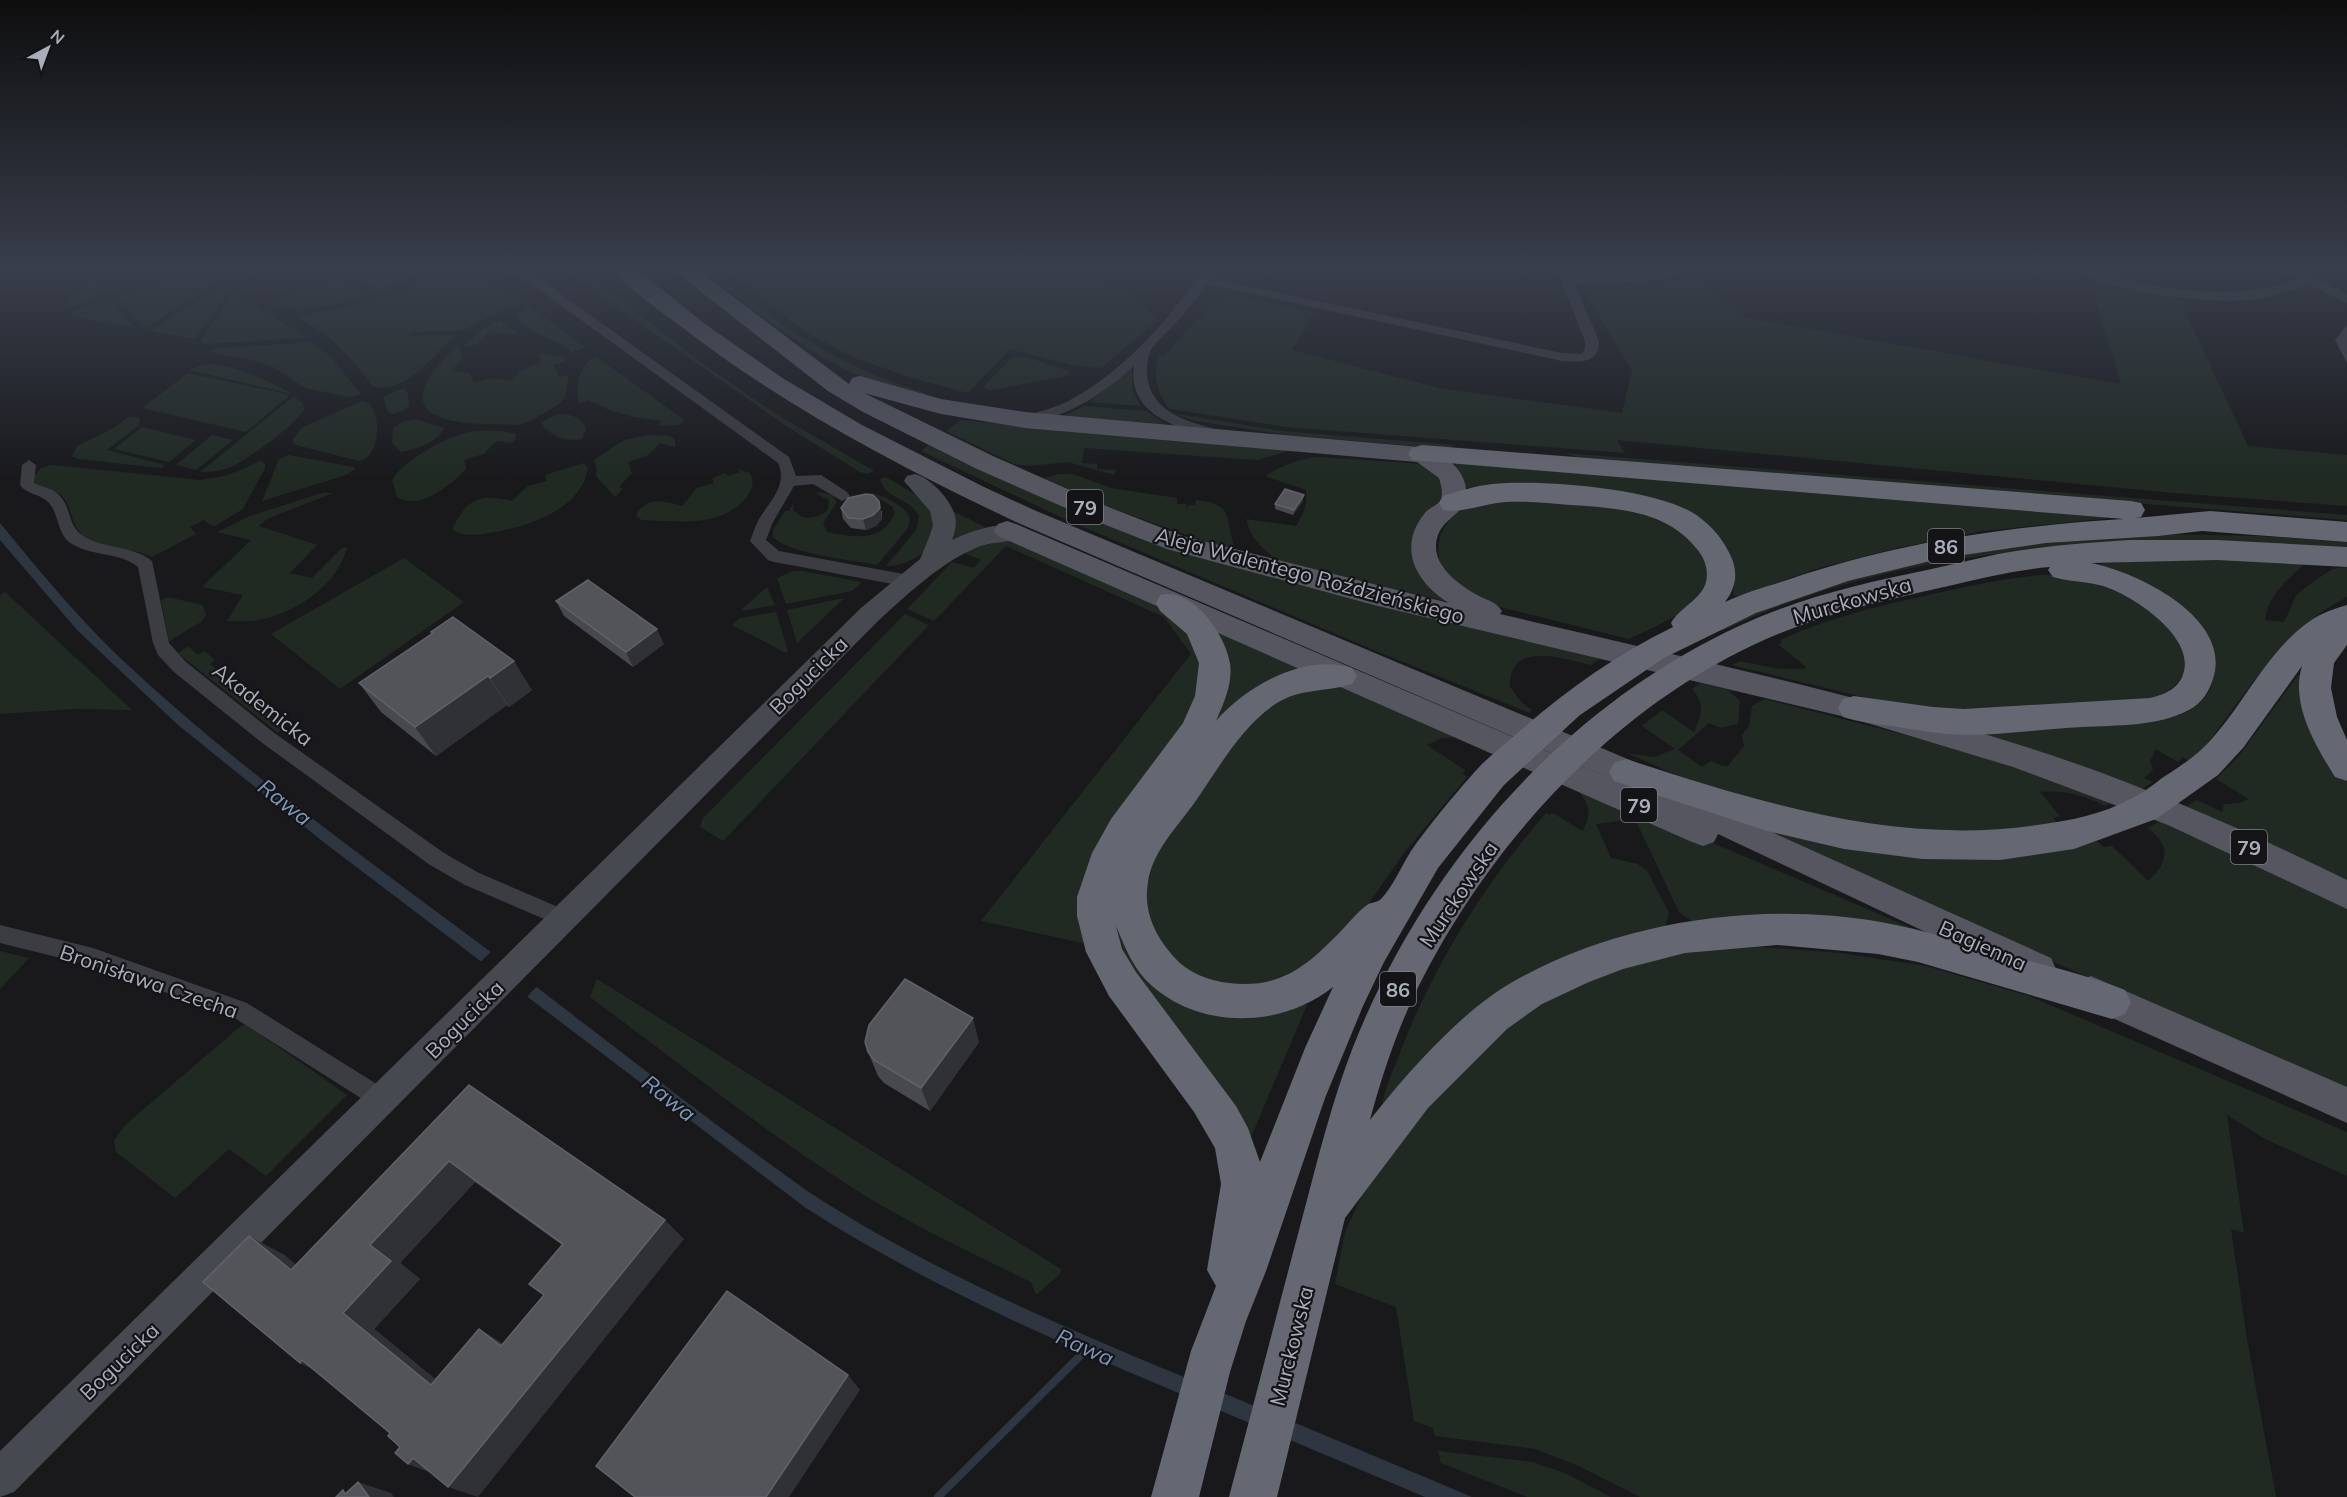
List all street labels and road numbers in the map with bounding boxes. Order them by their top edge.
road number: 79 [1067,490,1103,524]
street label: Aleja Walentego Roździeńskiego [1153,521,1467,629]
road number: 86 [1928,529,1964,563]
street label: Murckowska [1790,571,1914,629]
street label: Bogucicka [763,630,853,720]
street label: Akademicka [208,657,318,751]
road number: 79 [1621,788,1657,822]
road number: 79 [2231,830,2267,864]
street label: Murckowska [1413,836,1503,952]
street label: Bagienna [1935,914,2031,976]
street label: Bronisława Czecha [57,938,241,1024]
road number: 86 [1380,972,1416,1006]
street label: Bogucicka [419,974,509,1064]
street label: Murckowska [1264,1284,1318,1408]
street label: Bogucicka [74,1317,164,1405]

